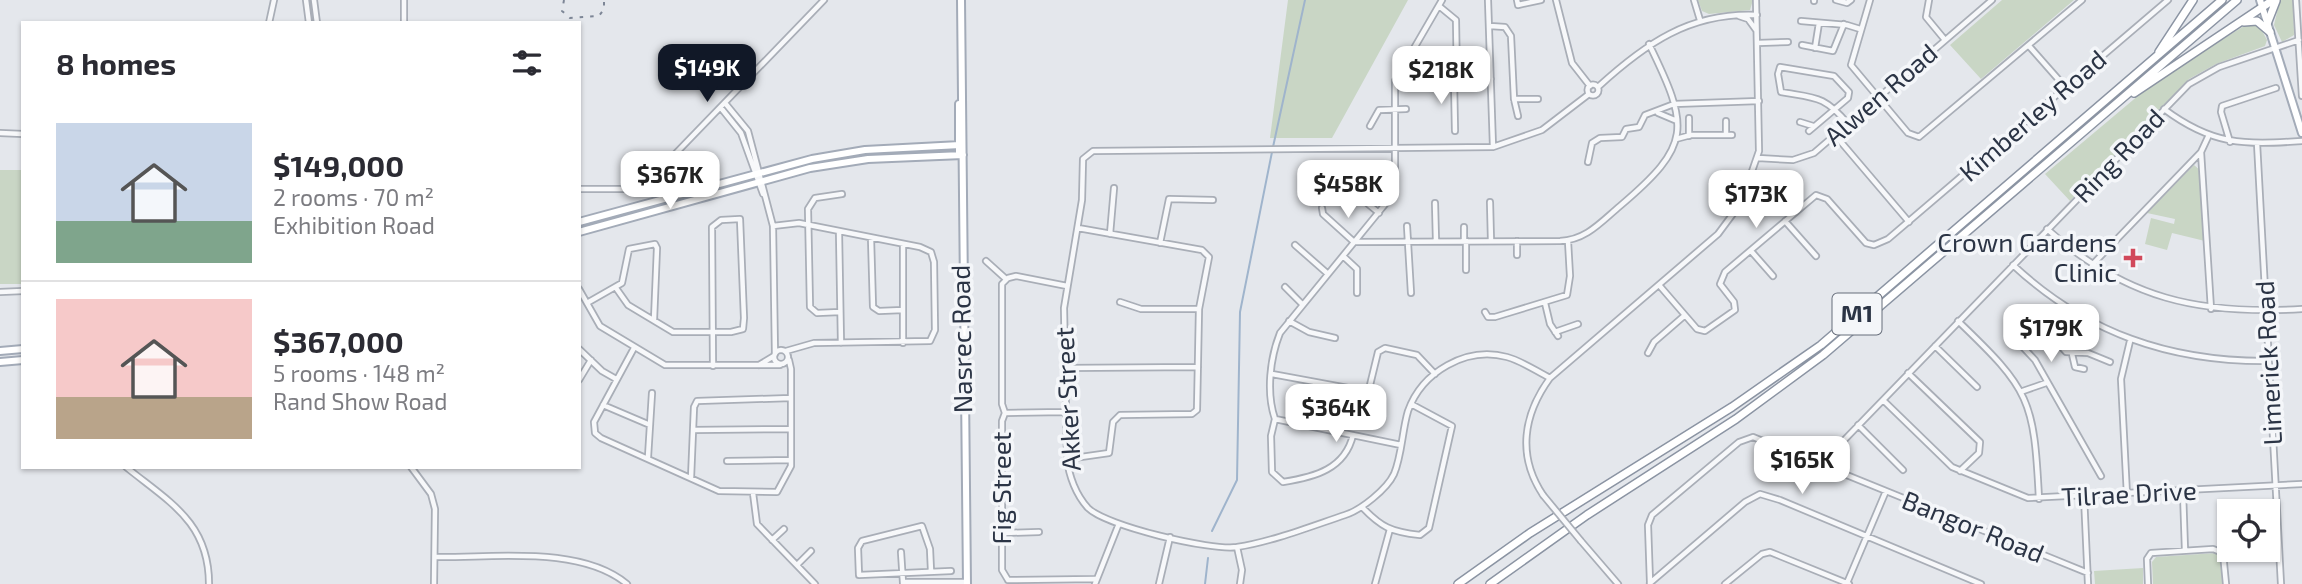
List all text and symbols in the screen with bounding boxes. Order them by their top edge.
street label: Alwen Road [1817,36,1943,151]
street label: Kimberley Road [1952,43,2112,187]
icon: filters [508,44,546,82]
pin: $149K [658,44,756,104]
text: 8 homes [56,45,176,81]
pin: $218K [1392,46,1490,106]
text: $149K [674,53,740,81]
text: $218K [1408,55,1474,83]
street label: Ring Road [2066,102,2170,208]
text: $149,000 [273,147,404,183]
icon: home [112,151,196,235]
pin: $367K [621,152,719,211]
text: $367K [637,160,703,188]
pin: $458K [1299,160,1397,220]
text: $458K [1313,169,1383,197]
pin: $173K [1707,170,1805,230]
text: $173K [1724,179,1788,207]
text: 2 rooms · 70 m² [273,183,434,211]
text: Exhibition Road [273,211,435,239]
place label: Crown Gardens Clinic [1937,226,2117,287]
marker: Crown Gardens Clinic [2123,248,2143,268]
street label: Nasrec Road [944,265,977,413]
street label: Limerick Road [2248,280,2287,446]
road number: M1 [1832,293,1882,334]
pin: $179K [2002,304,2100,364]
text: $179K [2019,313,2083,341]
text: $367,000 [273,323,404,359]
street label: Akker Street [1047,326,1086,472]
icon: home [112,327,196,411]
text: 5 rooms · 148 m² [273,359,445,387]
pin: $364K [1287,384,1385,444]
text: Rand Show Road [273,387,447,415]
text: $364K [1301,393,1371,421]
street label: Fig Street [985,431,1016,545]
pin: $165K [1753,436,1851,496]
text: $165K [1770,445,1834,473]
street label: Tilrae Drive [2060,473,2197,512]
street label: Bangor Road [1898,483,2049,568]
map controls [2217,499,2280,562]
button: locate [2217,499,2280,562]

